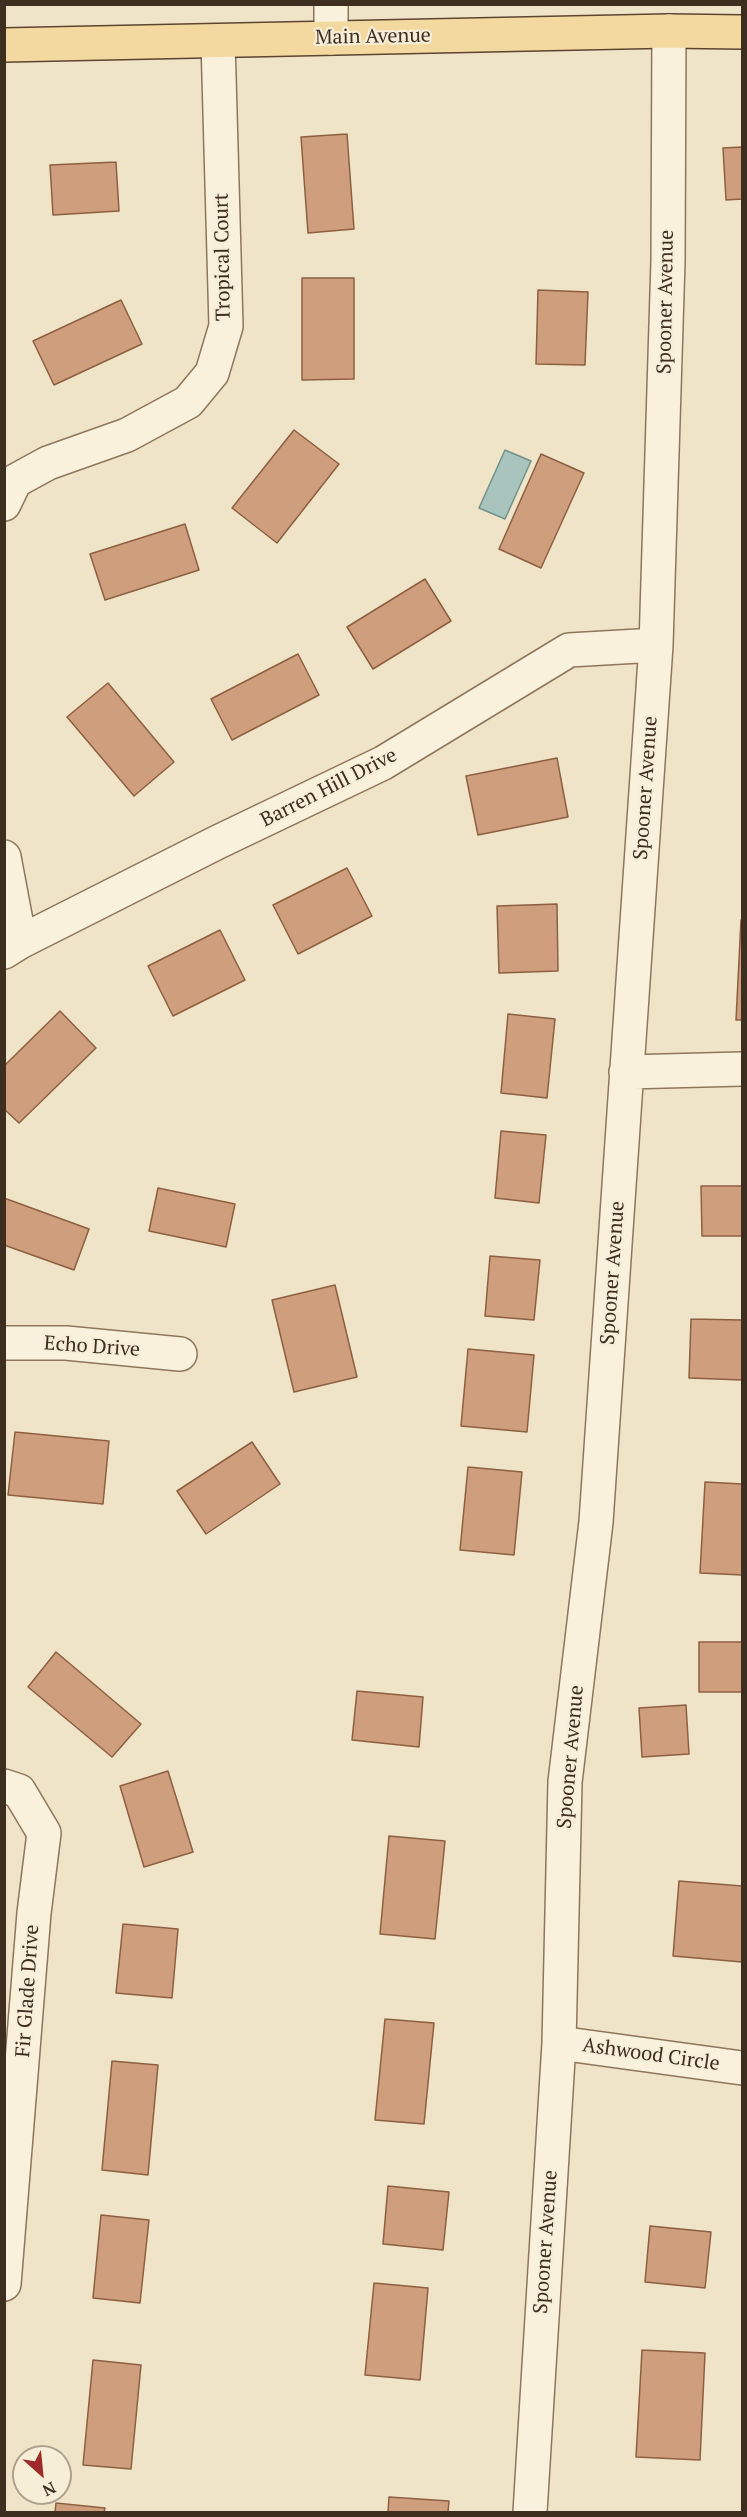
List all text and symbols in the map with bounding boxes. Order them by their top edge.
street label: Main Avenue [315,24,431,50]
street label: Tropical Court [210,193,236,321]
street label: Spooner Avenue [653,230,679,374]
street label: Spooner Avenue [629,715,663,861]
street label: Barren Hill Drive [257,743,401,833]
street label: Spooner Avenue [596,1200,630,1346]
street label: Echo Drive [43,1332,141,1362]
street label: Spooner Avenue [553,1684,589,1830]
street label: Fir Glade Drive [11,1924,45,2058]
street label: Ashwood Circle [581,2033,721,2077]
street label: Spooner Avenue [529,2169,563,2315]
north arrow [12,2445,72,2505]
text: N [39,2477,60,2502]

